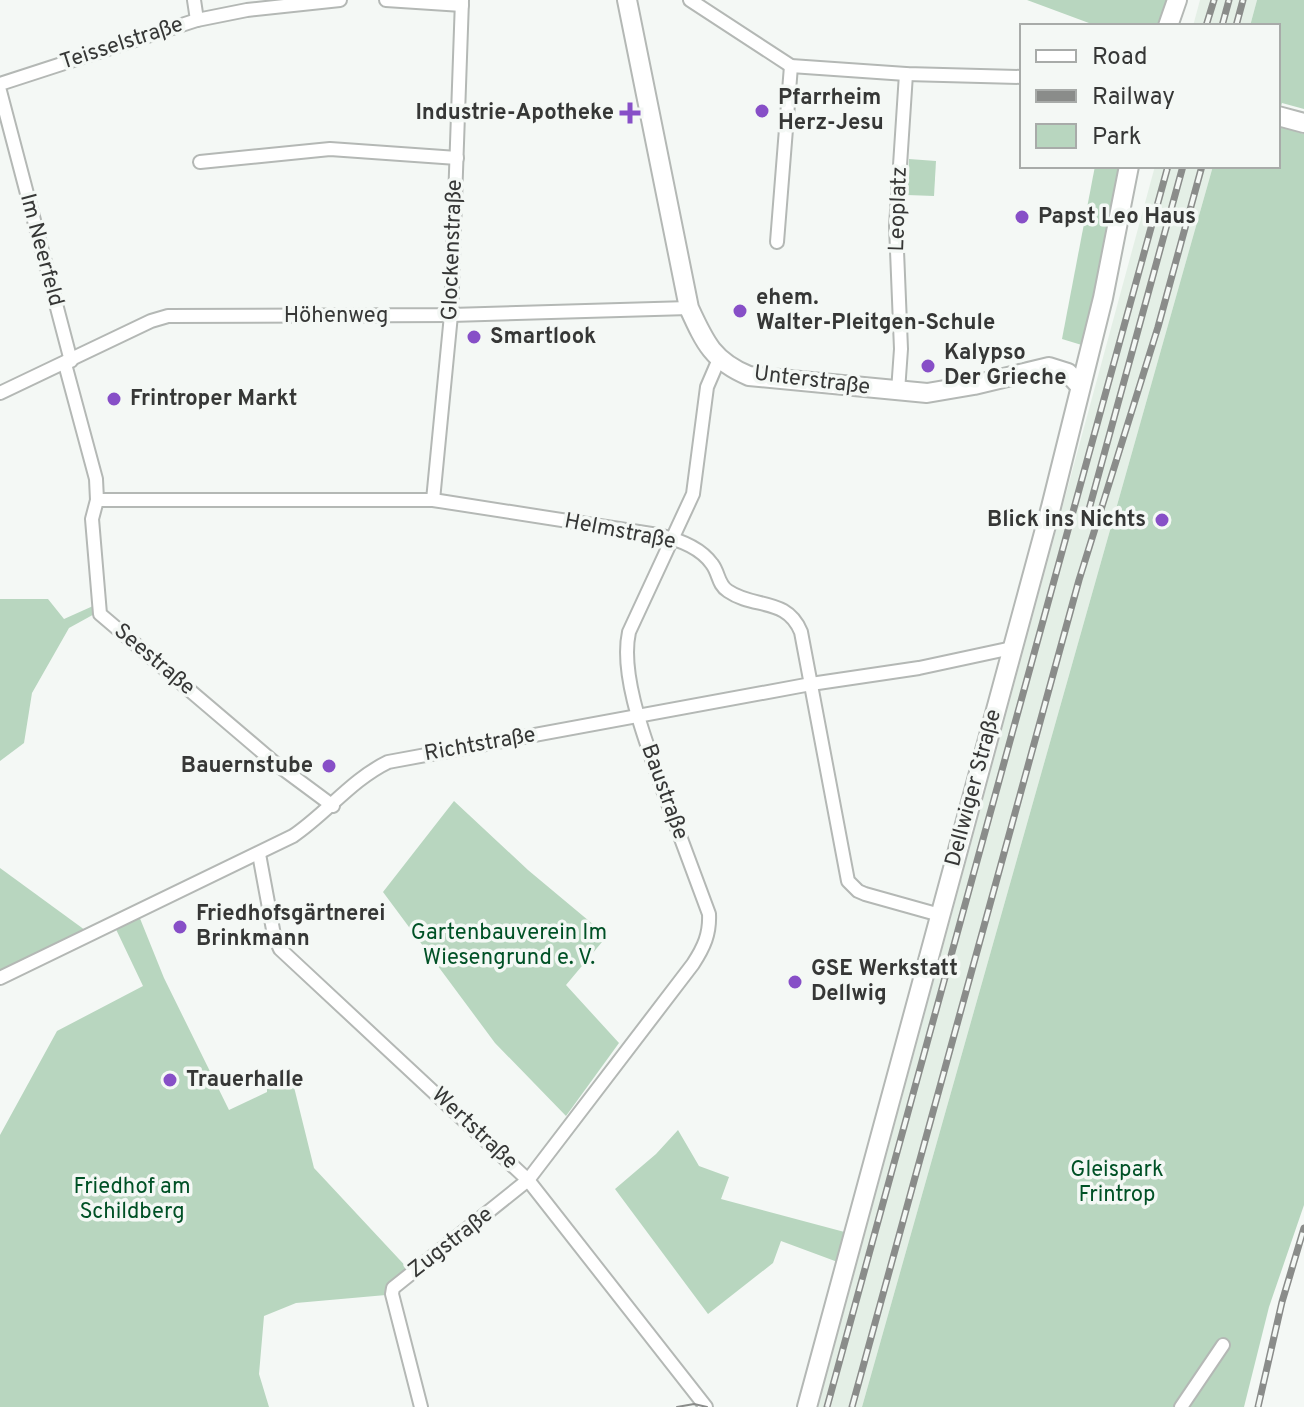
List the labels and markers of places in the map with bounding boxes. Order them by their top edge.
place label: Pfarrheim Herz-Jesu [778,85,884,137]
place label: Industrie-Apotheke [415,100,614,127]
marker: Pfarrheim Herz-Jesu [753,102,771,120]
marker: Industrie-Apotheke [621,104,639,122]
place label: Papst Leo Haus [1038,204,1196,231]
marker: Papst Leo Haus [1013,208,1031,226]
place label: ehem. Walter-Pleitgen-Schule [756,285,995,337]
marker: ehem. Walter-Pleitgen-Schule [731,302,749,320]
place label: Smartlook [490,324,596,351]
marker: Smartlook [465,328,483,346]
place label: Kalypso Der Grieche [944,340,1067,392]
marker: Kalypso Der Grieche [919,357,937,375]
place label: Frintroper Markt [130,386,297,413]
marker: Frintroper Markt [105,390,123,408]
place label: Blick ins Nichts [987,507,1146,534]
marker: Blick ins Nichts [1153,511,1171,529]
place label: Bauernstube [181,753,313,780]
marker: Bauernstube [320,757,338,775]
place label: Friedhofsgärtnerei Brinkmann [196,901,386,953]
marker: Friedhofsgärtnerei Brinkmann [171,918,189,936]
place label: GSE Werkstatt Dellwig [811,956,958,1008]
marker: GSE Werkstatt Dellwig [786,973,804,991]
place label: Trauerhalle [186,1067,304,1094]
marker: Trauerhalle [161,1071,179,1089]

